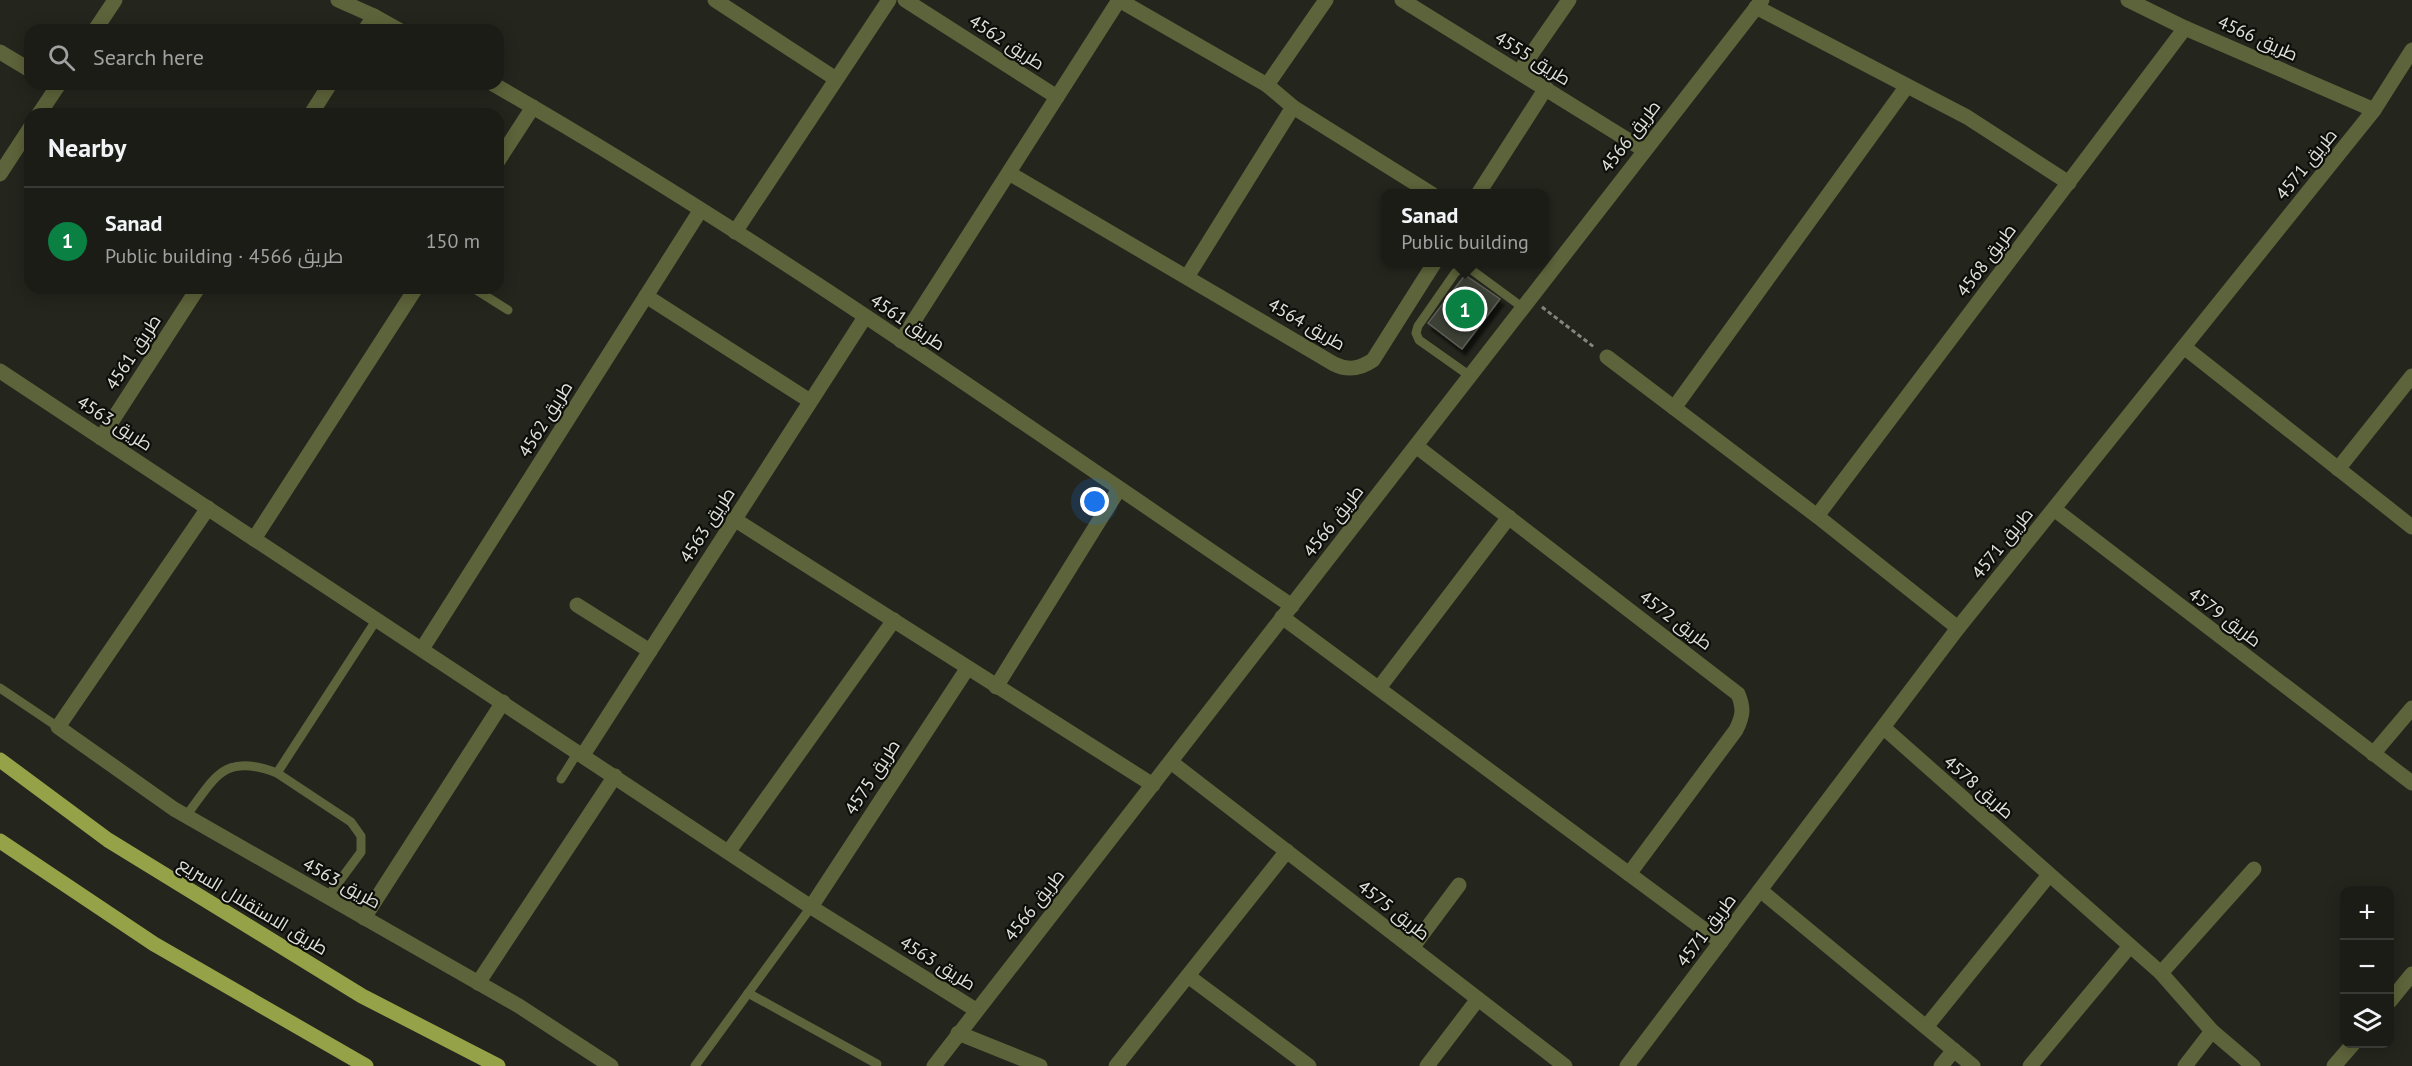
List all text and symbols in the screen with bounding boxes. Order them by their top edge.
street label: طريق 4562 [964,9,1049,76]
street label: طريق 4566 [2214,10,2302,67]
search box [24,24,504,90]
street label: طريق 4555 [1490,26,1575,91]
icon: search [45,41,78,74]
text: Search here [93,43,204,71]
street label: طريق 4566 [1595,95,1666,177]
street label: طريق 4571 [2270,124,2343,205]
text: Nearby [48,131,126,164]
popup [1381,189,1549,267]
text: Sanad [1401,201,1458,229]
text: Sanad [105,209,162,237]
street label: طريق 4568 [1951,219,2022,302]
text: 1 [62,228,73,254]
text: 150 m [426,228,480,254]
text: Public building [1401,229,1529,255]
text: Public building · طريق 4566 [105,243,343,269]
pin: 1 [1446,286,1484,332]
street label: طريق 4561 [866,289,950,356]
street label: طريق 4564 [1264,293,1350,356]
street label: طريق 4561 [100,310,167,395]
street label: طريق 4562 [513,377,578,462]
street label: طريق 4563 [72,390,157,457]
street label: طريق 4566 [1298,480,1369,562]
street label: طريق 4563 [674,483,741,568]
your location [1080,487,1109,516]
street label: طريق 4571 [1966,503,2039,584]
street label: طريق 4579 [2183,582,2266,653]
street label: طريق 4572 [1634,585,1717,656]
street label: طريق 4575 [839,735,906,820]
street label: طريق 4578 [1939,750,2019,824]
street label: طريق الاستقلال السريع [173,852,332,961]
street label: طريق 4563 [299,852,385,915]
street label: طريق 4566 [999,864,1070,946]
street label: طريق 4575 [1353,875,1435,946]
map controls [2340,886,2394,1048]
button: + [2340,886,2394,940]
street label: طريق 4571 [1671,889,1742,972]
street label: طريق 4563 [895,931,980,996]
button: − [2340,940,2394,994]
button: layers [2340,994,2394,1048]

